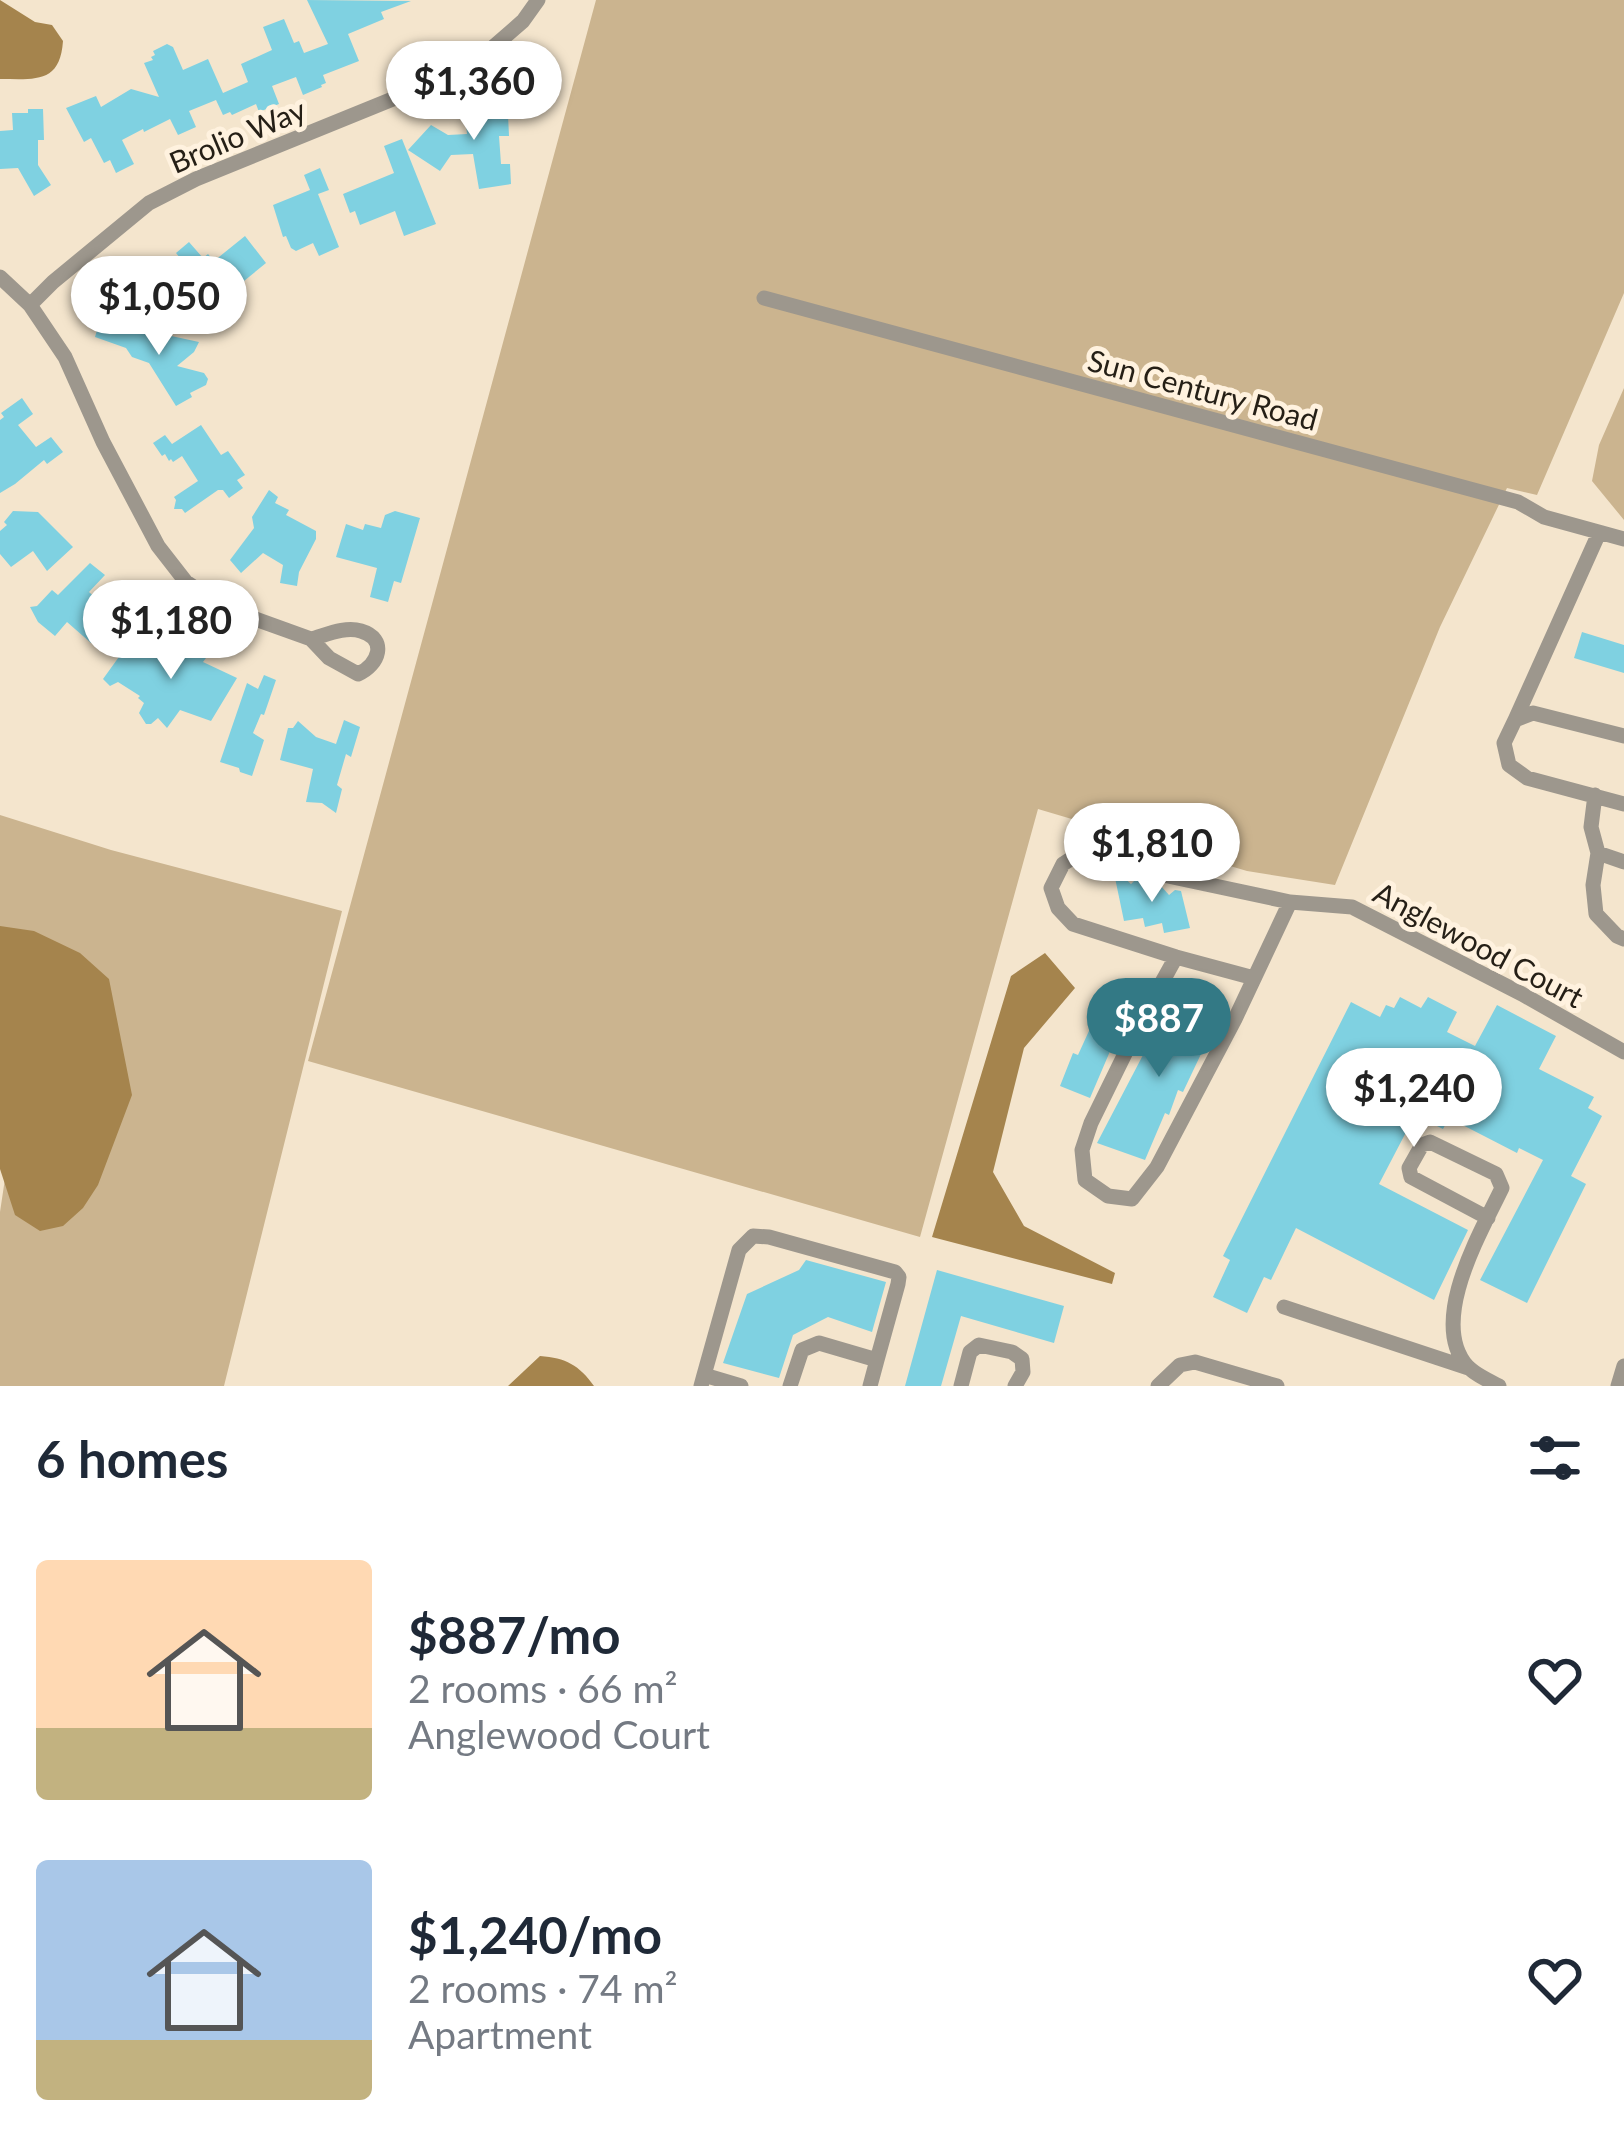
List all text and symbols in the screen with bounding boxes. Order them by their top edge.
pin: $1,360 [376,41,572,143]
text: $1,360 [413,57,535,103]
street label: Brolio Way [164,90,311,180]
pin: $1,050 [61,256,257,358]
text: $1,050 [98,272,220,318]
street label: Sun Century Road [1084,341,1322,437]
pin: $1,180 [73,580,269,682]
text: $1,180 [110,596,232,642]
pin: $1,810 [1054,803,1250,905]
text: $1,810 [1091,819,1213,865]
street label: Anglewood Court [1368,874,1590,1015]
pin: $887 [1088,978,1230,1080]
text: $887 [1114,994,1204,1040]
pin: $1,240 [1316,1048,1512,1150]
text: $1,240 [1353,1064,1475,1110]
icon: filters [1522,1425,1588,1491]
text: 6 homes [36,1428,228,1489]
text: $887/mo [408,1604,621,1665]
icon: home [132,1608,276,1752]
icon: heart [1522,1647,1588,1713]
text: 2 rooms · 66 m² [408,1665,678,1711]
text: Anglewood Court [408,1711,710,1757]
text: $1,240/mo [408,1904,662,1965]
icon: home [132,1908,276,2052]
icon: heart [1522,1947,1588,2013]
text: 2 rooms · 74 m² [408,1965,678,2011]
text: Apartment [408,2011,592,2057]

